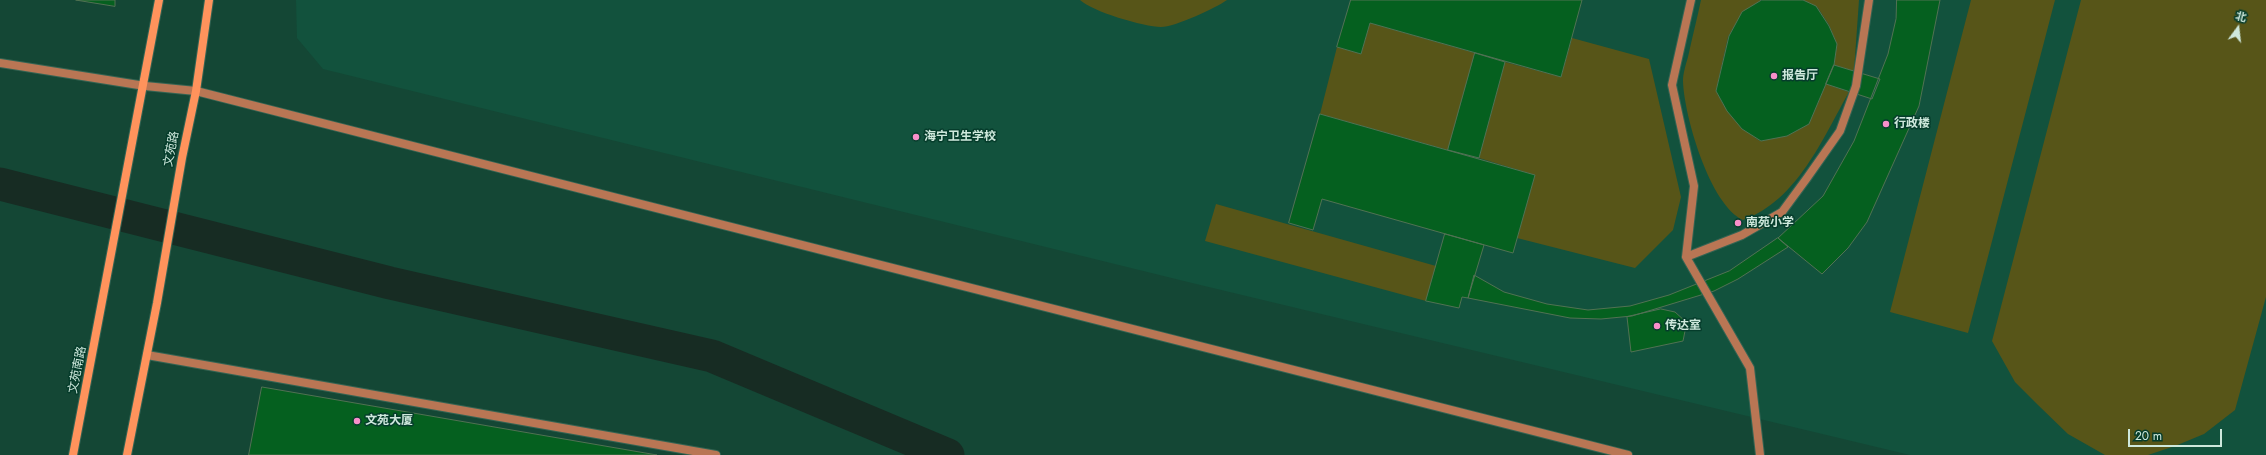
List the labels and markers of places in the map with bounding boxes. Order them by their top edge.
place label: 报告厅 [1782,69,1818,83]
marker: 报告厅 [1769,71,1779,81]
place label: 行政楼 [1894,117,1930,131]
marker: 行政楼 [1881,119,1891,129]
place label: 海宁卫生学校 [924,130,996,144]
marker: 海宁卫生学校 [911,132,921,142]
place label: 南苑小学 [1746,216,1794,230]
marker: 南苑小学 [1733,218,1743,228]
place label: 传达室 [1665,319,1701,333]
marker: 传达室 [1652,321,1662,331]
place label: 文苑大厦 [365,414,413,428]
marker: 文苑大厦 [352,416,362,426]

